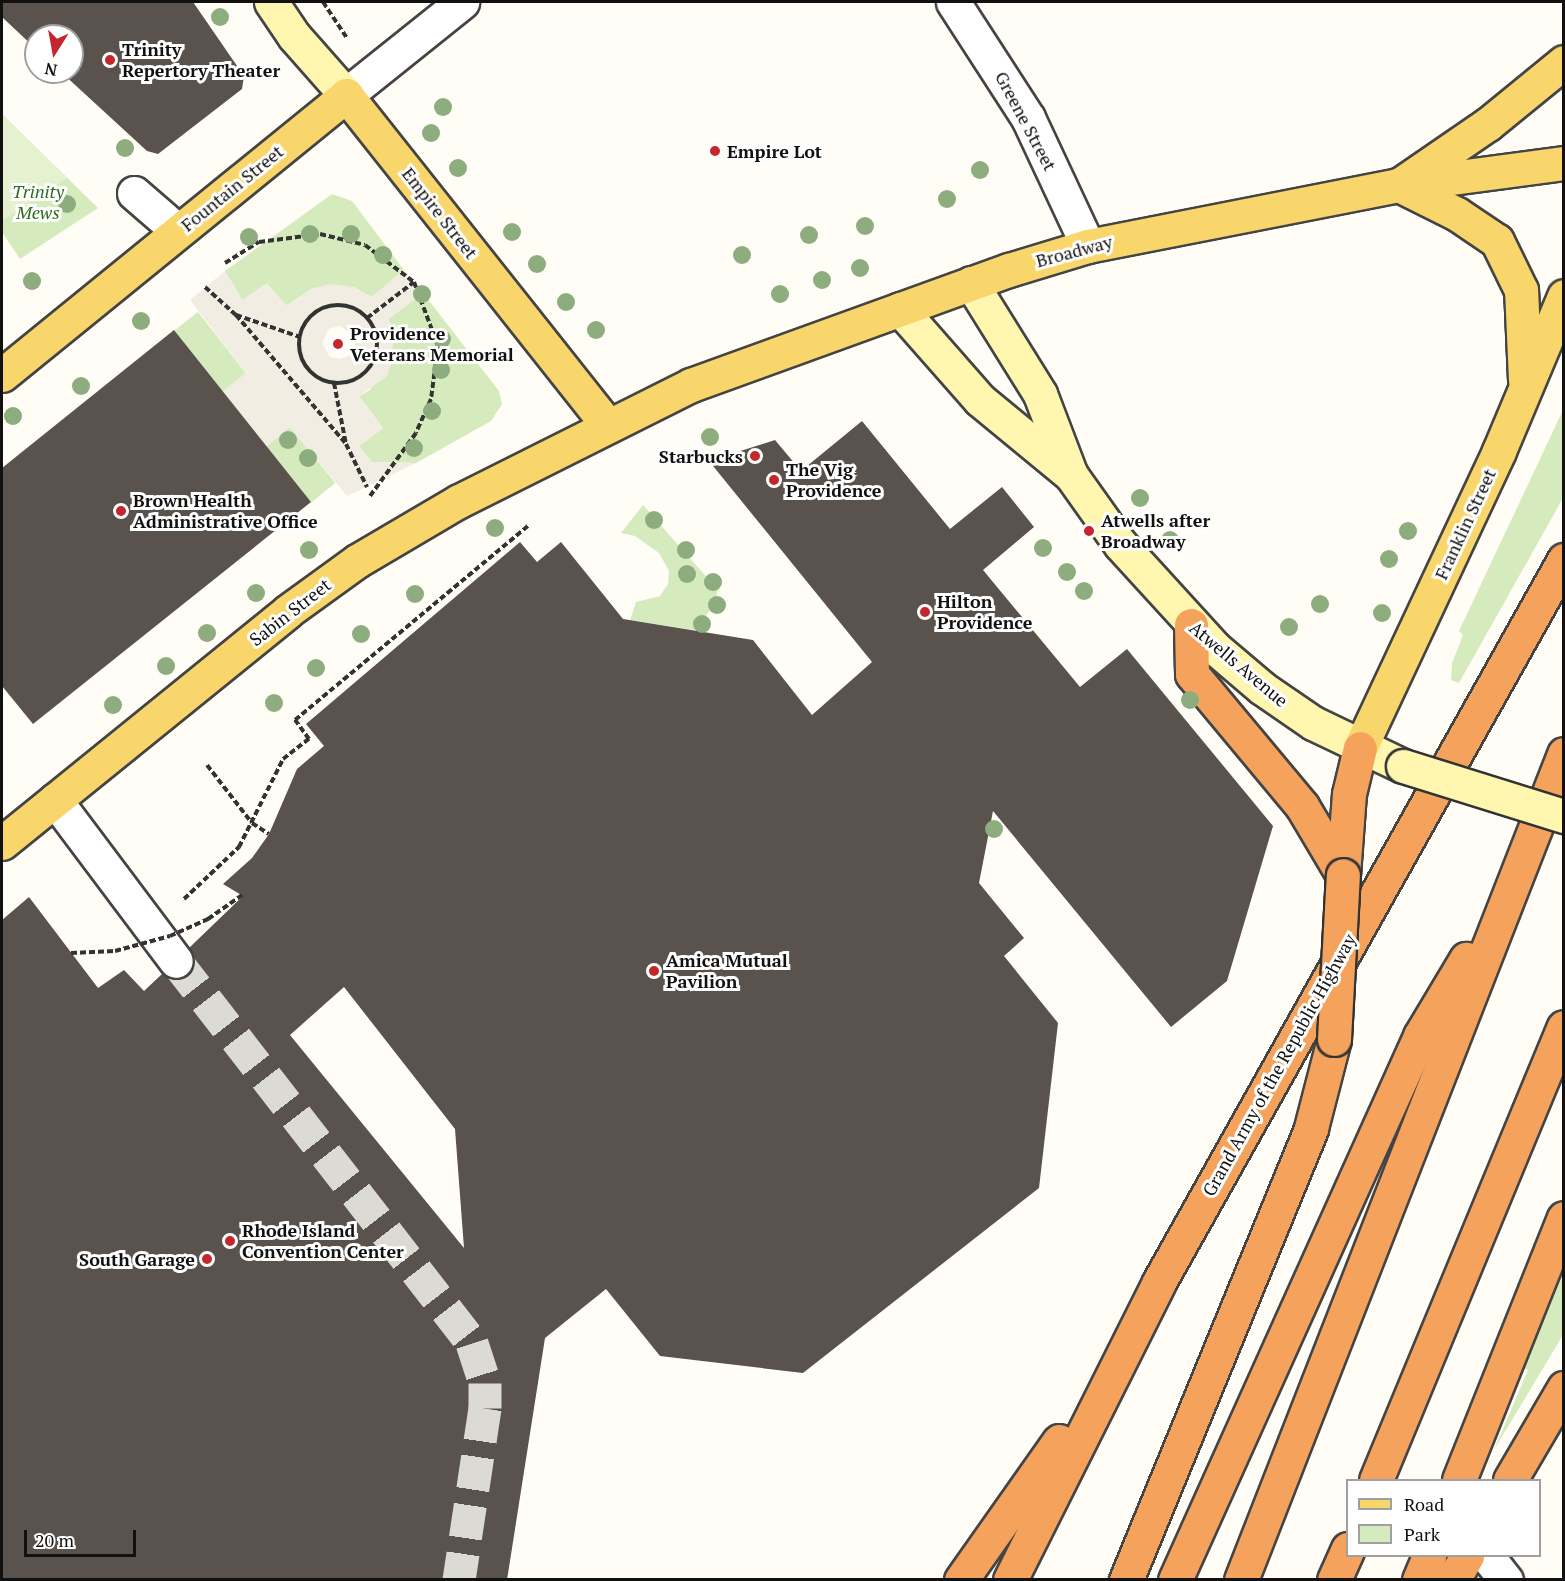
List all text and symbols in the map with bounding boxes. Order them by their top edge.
north arrow [24,24,84,84]
place label: Trinity Repertory Theater [122,39,280,82]
marker: Trinity Repertory Theater [103,53,117,67]
text: N [43,58,59,82]
street label: Greene Street [991,68,1061,174]
street label: Fountain Street [177,140,287,236]
place label: Empire Lot [727,140,822,162]
marker: Empire Lot [708,144,722,158]
street label: Empire Street [398,163,482,263]
park label: Trinity Mews [12,181,64,224]
street label: Broadway [1033,230,1115,272]
place label: Providence Veterans Memorial [350,323,514,366]
marker: Providence Veterans Memorial [331,337,345,351]
place label: Starbucks [659,445,743,467]
marker: Starbucks [748,449,762,463]
place label: The Vig Providence [786,459,881,502]
street label: Franklin Street [1430,465,1500,583]
marker: The Vig Providence [767,473,781,487]
place label: Brown Health Administrative Office [133,490,318,532]
marker: Brown Health Administrative Office [114,504,128,518]
place label: Atwells after Broadway [1101,510,1210,552]
marker: Atwells after Broadway [1082,524,1096,538]
street label: Sabin Street [245,574,335,650]
place label: Hilton Providence [937,591,1032,634]
marker: Hilton Providence [918,605,932,619]
street label: Atwells Avenue [1185,617,1293,711]
street label: Grand Army of the Republic Highway [1198,930,1360,1200]
place label: Amica Mutual Pavilion [666,950,788,992]
marker: Amica Mutual Pavilion [647,964,661,978]
place label: Rhode Island Convention Center [242,1220,404,1262]
marker: Rhode Island Convention Center [223,1234,237,1248]
place label: South Garage [79,1248,195,1270]
marker: South Garage [200,1252,214,1266]
legend [1346,1479,1541,1557]
text: Road [1404,1492,1444,1516]
scale bar [27,1518,140,1556]
text: Park [1404,1522,1440,1546]
text: 20 m [35,1528,74,1552]

